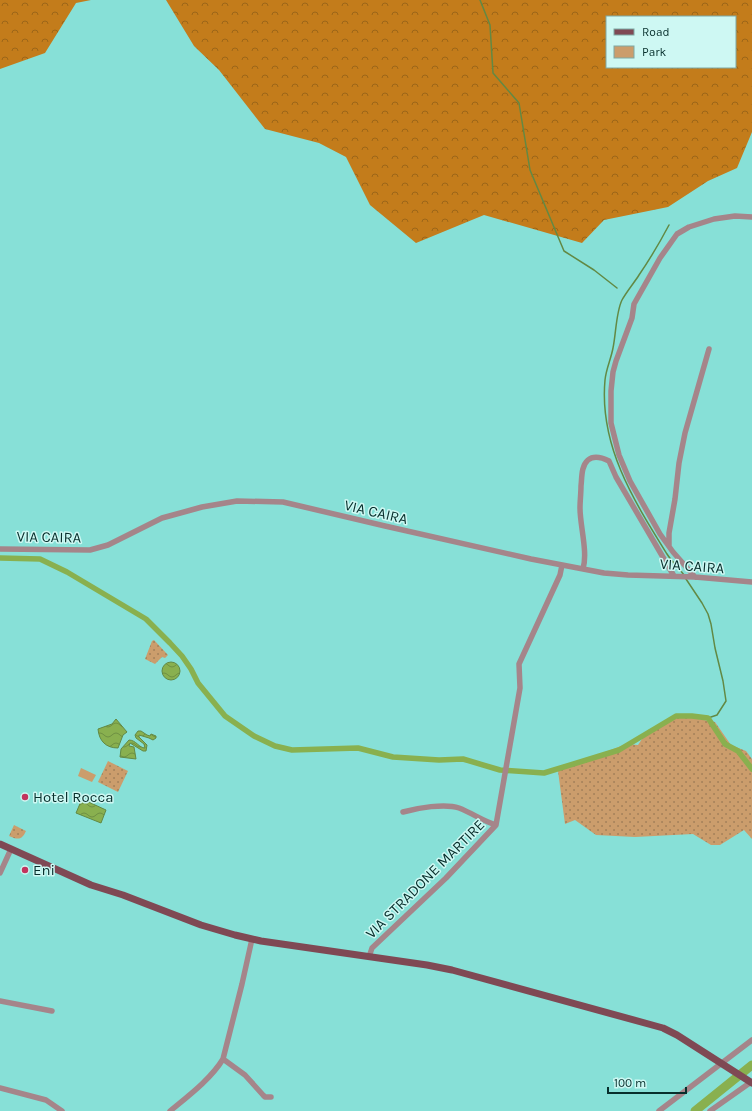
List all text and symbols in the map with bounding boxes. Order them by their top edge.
legend [606,16,736,68]
text: Road [642,25,670,39]
text: Park [642,45,667,59]
street label: VIA CAIRA [342,496,410,528]
street label: VIA CAIRA [17,527,82,547]
street label: VIA CAIRA [659,555,725,577]
place label: Hotel Rocca [33,788,113,806]
marker: Hotel Rocca [20,792,30,802]
street label: VIA STRADONE MARTIRE [362,816,488,942]
place label: Eni [33,861,55,879]
marker: Eni [20,865,30,875]
scale bar [608,1069,686,1095]
text: 100 m [614,1076,646,1090]

